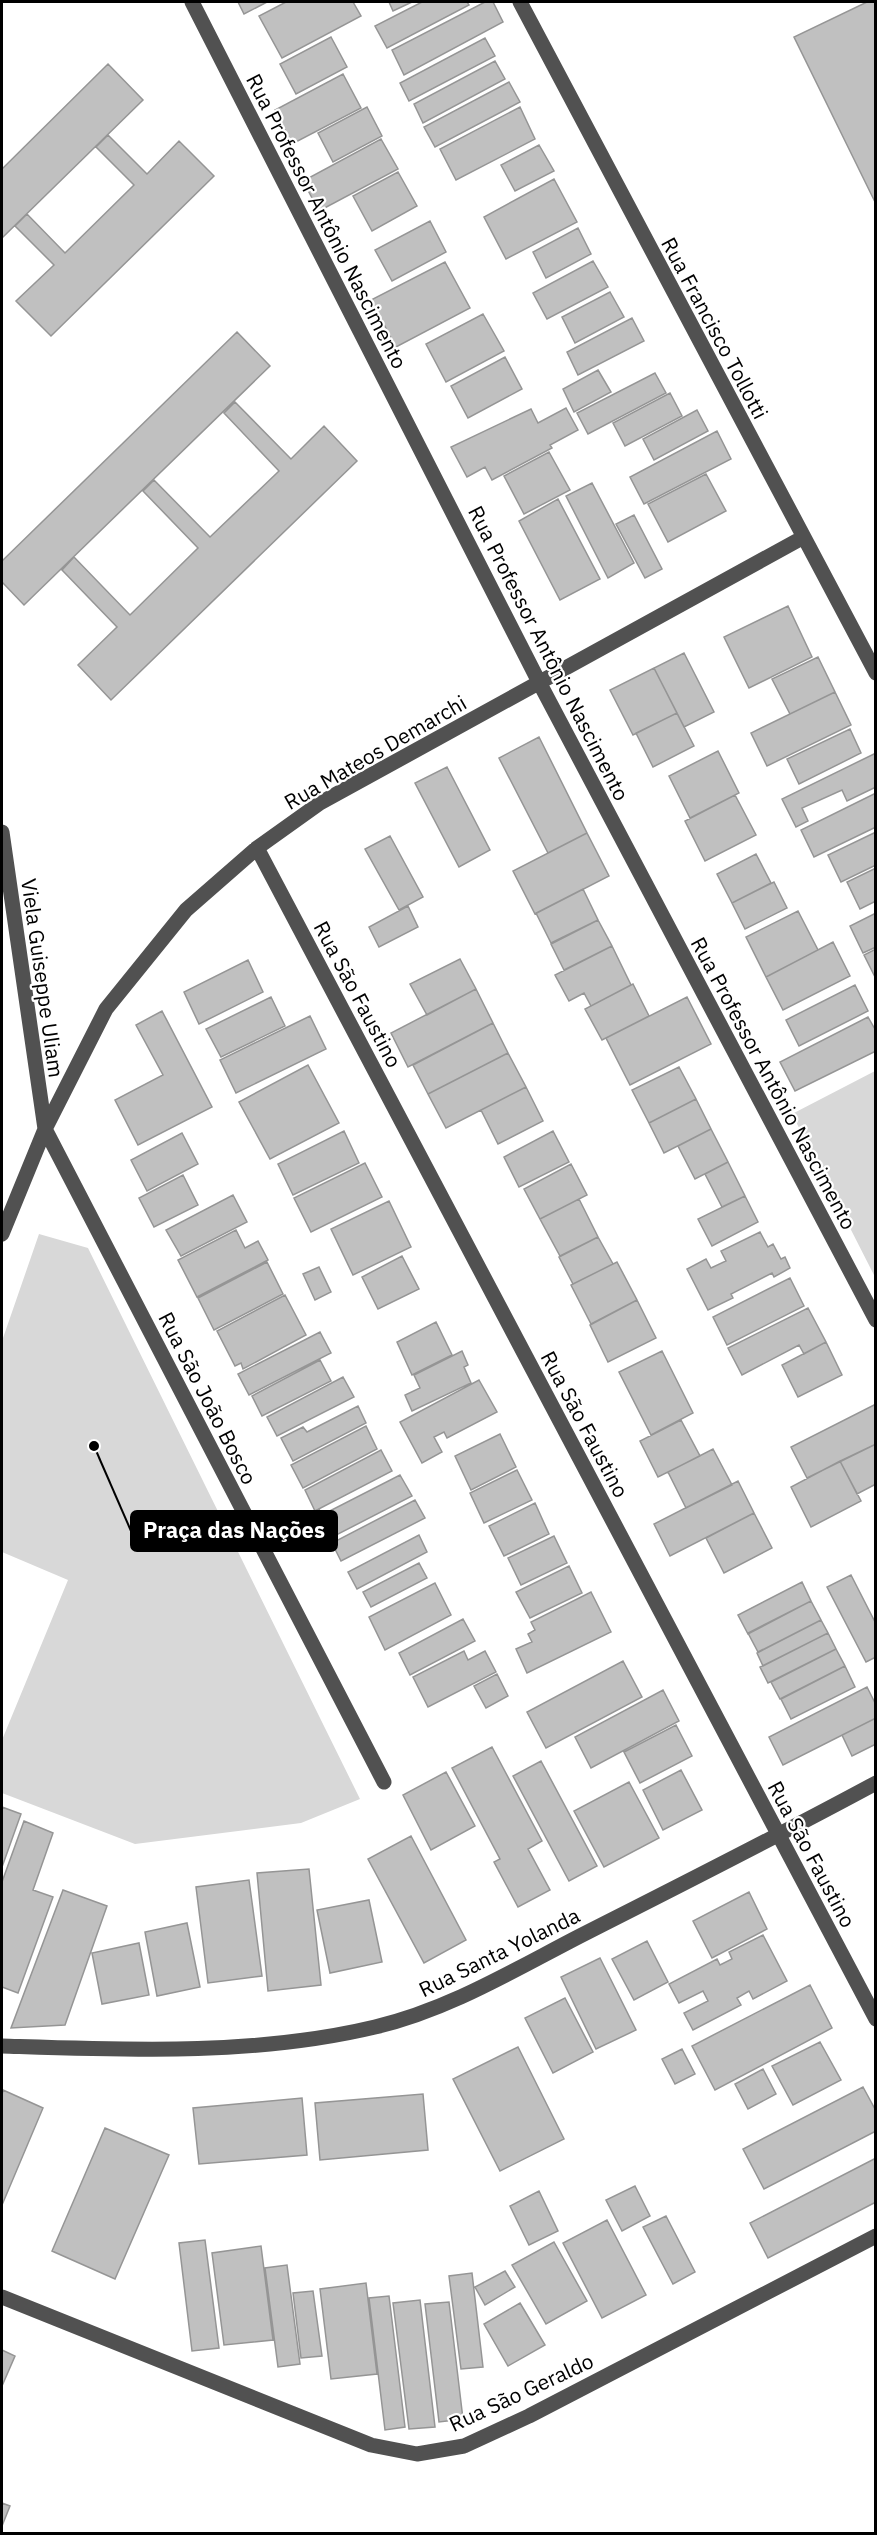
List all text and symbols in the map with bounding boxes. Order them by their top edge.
street label: Rua Professor Antônio Nascimento [240,69,414,373]
street label: Rua Francisco Tollotti [655,232,775,424]
street label: Rua Professor Antônio Nascimento [462,501,636,805]
street label: Rua Mateos Demarchi [279,688,471,816]
street label: Viela Guiseppe Uliam [15,877,71,1079]
street label: Rua São Faustino [308,916,408,1072]
street label: Rua Professor Antônio Nascimento [685,932,863,1234]
street label: Rua São João Bosco [152,1307,264,1489]
street label: Rua São Faustino [535,1346,635,1502]
callout: Praça das Nações [131,1511,337,1551]
text: Praça das Nações [143,1515,325,1544]
street label: Rua São Faustino [762,1776,862,1932]
street label: Rua Santa Yolanda [414,1901,584,2003]
street label: Rua São Geraldo [444,2346,598,2438]

